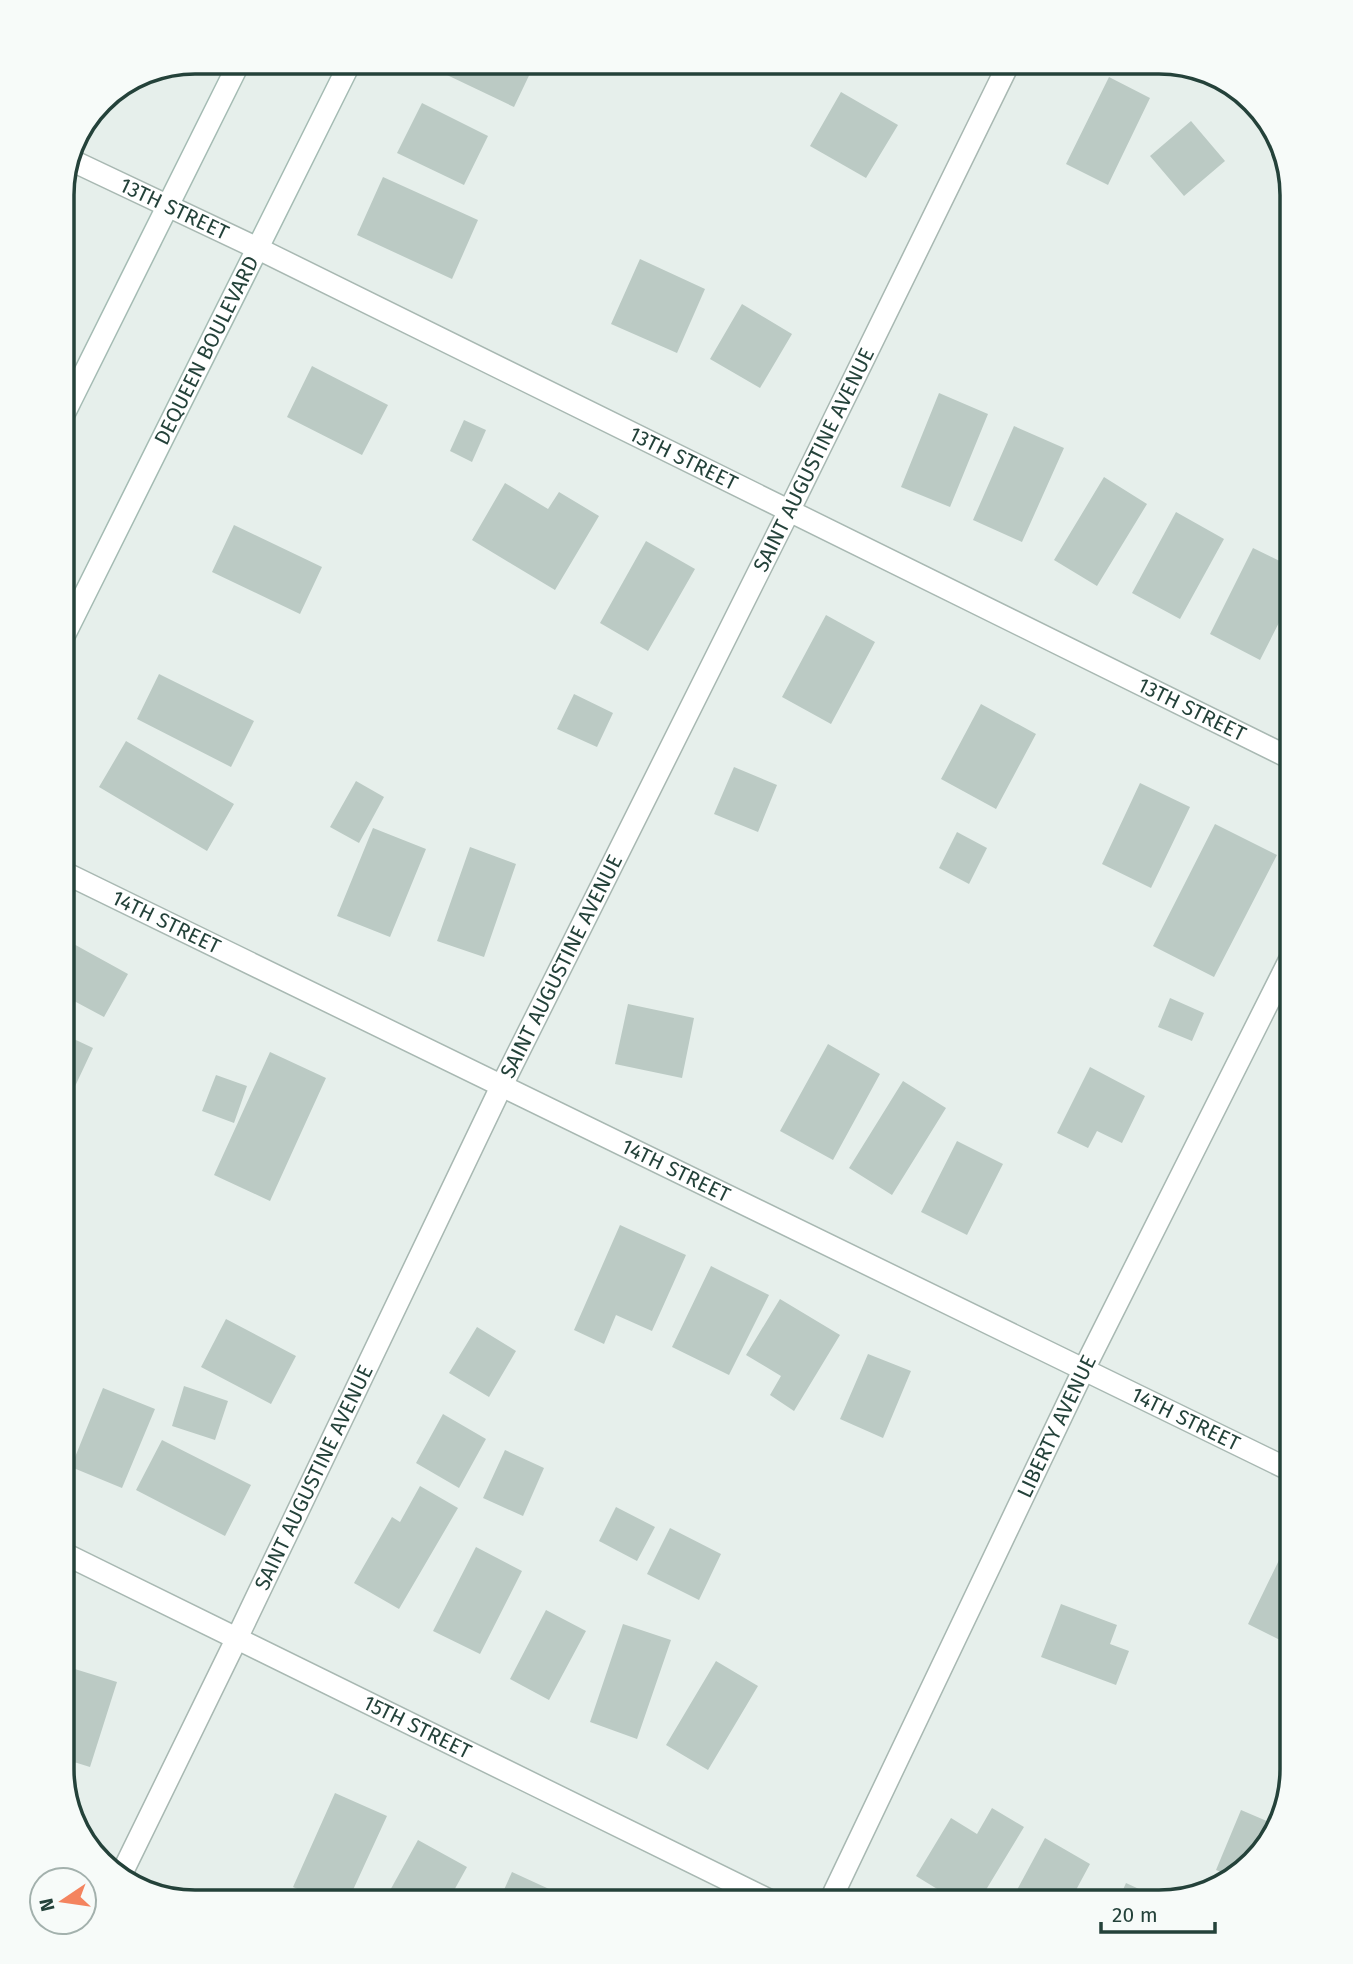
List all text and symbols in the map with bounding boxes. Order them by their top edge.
street label: 13TH STREET [115,172,233,246]
street label: DEQUEEN BOULEVARD [149,251,265,449]
street label: SAINT AUGUSTINE AVENUE [748,344,880,576]
street label: 13TH STREET [625,421,742,496]
street label: 13TH STREET [1133,672,1250,747]
street label: SAINT AUGUSTINE AVENUE [495,850,628,1082]
street label: 14TH STREET [108,885,225,960]
street label: 14TH STREET [617,1133,735,1208]
street label: LIBERTY AVENUE [1011,1351,1102,1502]
street label: SAINT AUGUSTINE AVENUE [249,1361,379,1594]
street label: 14TH STREET [1127,1382,1244,1457]
street label: 15TH STREET [359,1690,476,1765]
north arrow [28,1866,98,1936]
scale bar [1101,1890,1215,1934]
text: N [34,1896,60,1913]
text: 20 m [1112,1902,1158,1928]

